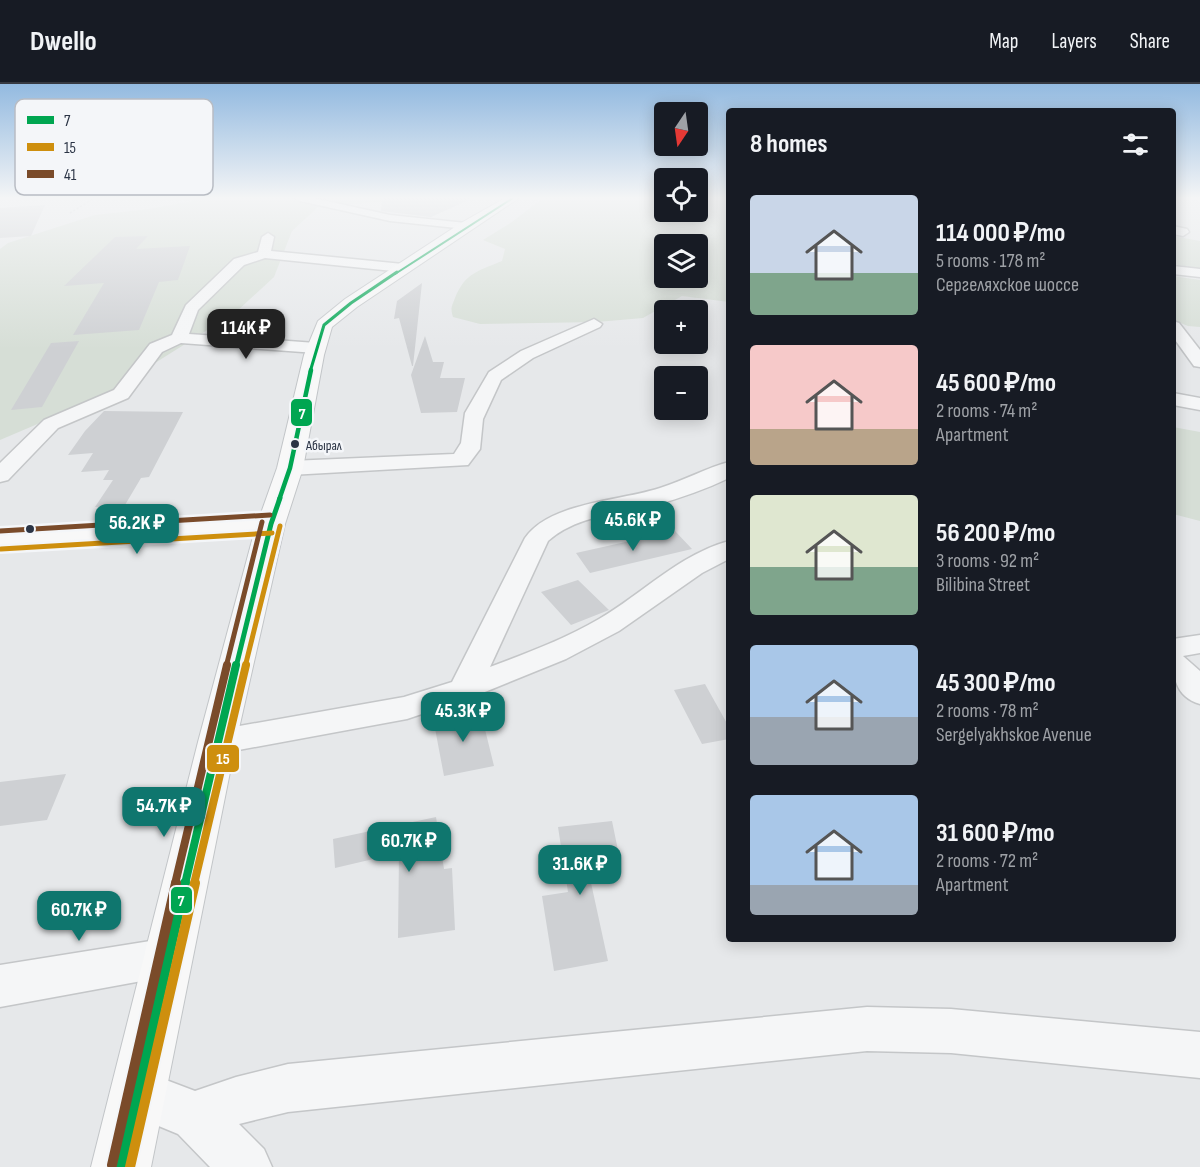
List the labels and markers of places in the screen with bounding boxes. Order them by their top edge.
pin: 114K ₽ [197,309,295,360]
place label: Абырал [305,437,342,454]
marker: Абырал [289,438,301,450]
pin: 45.6K ₽ [578,501,688,552]
pin: 56.2K ₽ [82,504,192,555]
unlabelled marker [24,523,36,535]
pin: 45.3K ₽ [408,692,518,743]
pin: 54.7K ₽ [109,787,219,838]
pin: 60.7K ₽ [354,822,464,873]
pin: 31.6K ₽ [525,845,635,896]
pin: 60.7K ₽ [24,891,134,942]

